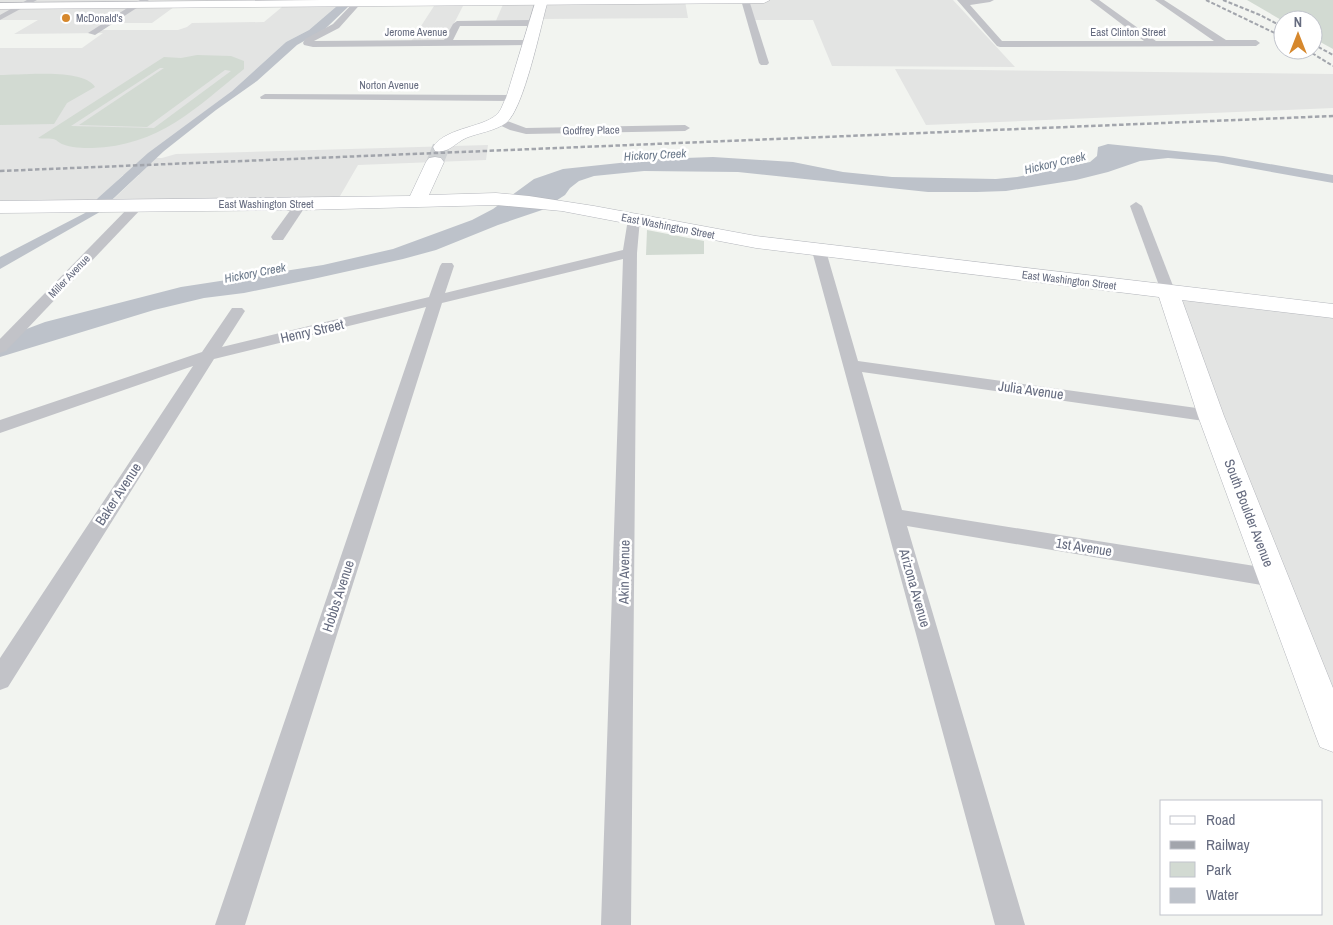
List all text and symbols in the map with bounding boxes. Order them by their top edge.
north arrow [1273,10,1323,60]
place label: McDonald's [76,11,123,25]
marker: McDonald's [60,12,72,24]
text: N [1294,13,1302,31]
street label: Jerome Avenue [385,25,447,39]
street label: East Clinton Street [1090,25,1166,39]
street label: Norton Avenue [359,78,419,92]
street label: Godfrey Place [562,123,620,137]
water label: Hickory Creek [623,145,688,165]
water label: Hickory Creek [1023,148,1088,178]
street label: East Washington Street [219,197,314,211]
street label: East Washington Street [620,210,716,242]
street label: Miller Avenue [45,252,93,300]
water label: Hickory Creek [223,259,288,287]
street label: East Washington Street [1021,267,1117,293]
street label: Henry Street [279,315,345,347]
street label: Julia Avenue [997,377,1065,403]
street label: South Boulder Avenue [1220,457,1278,569]
street label: Baker Avenue [91,459,145,529]
street label: 1st Avenue [1055,534,1113,560]
street label: Akin Avenue [614,540,634,605]
street label: Arizona Avenue [895,546,935,629]
street label: Hobbs Avenue [318,558,358,634]
legend [1160,800,1323,915]
text: Road [1206,809,1235,830]
text: Railway [1206,834,1251,855]
text: Park [1206,859,1232,880]
text: Water [1206,884,1238,905]

